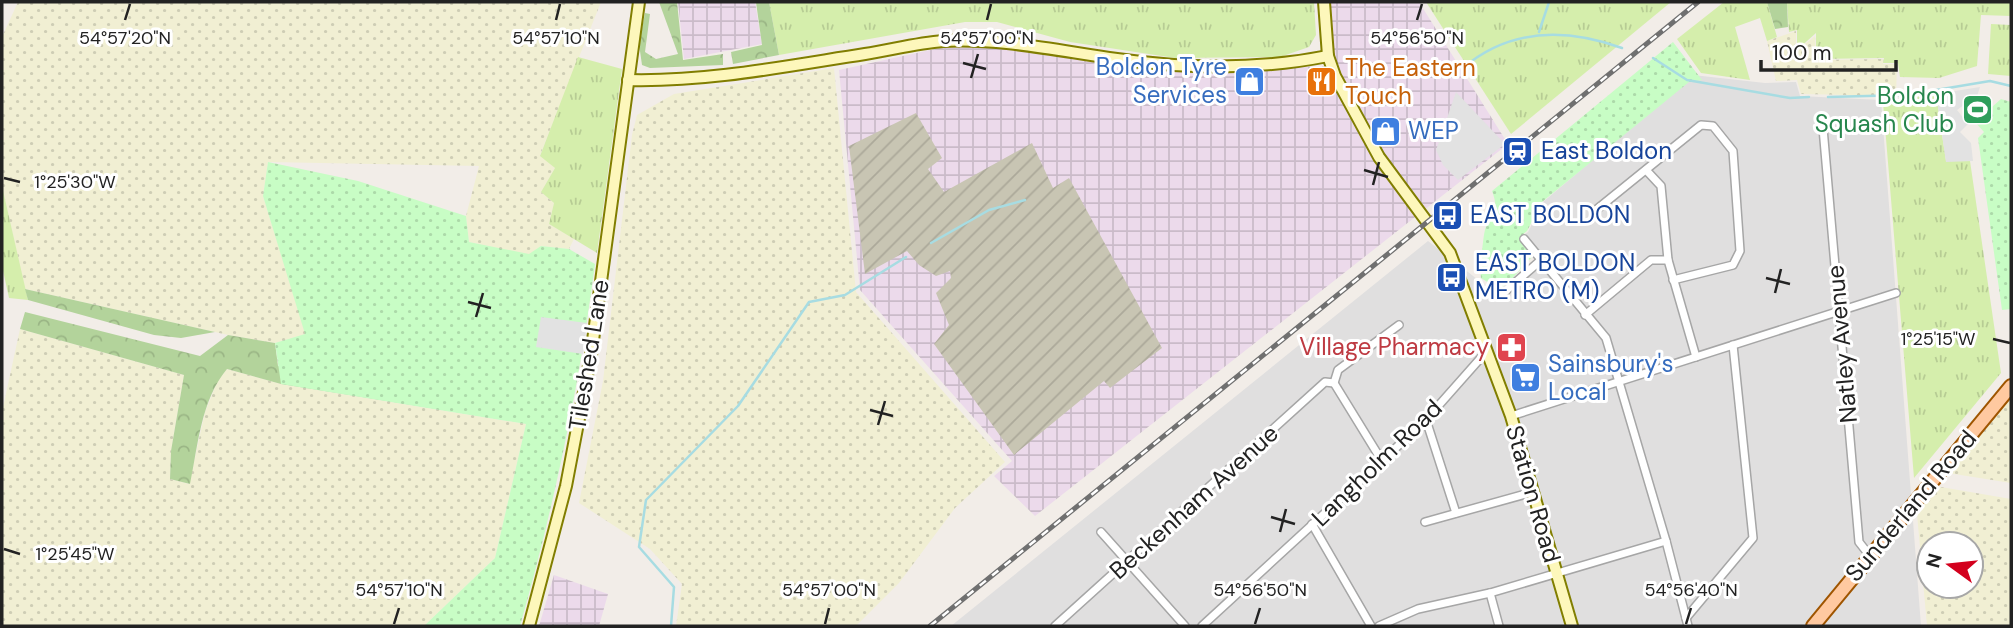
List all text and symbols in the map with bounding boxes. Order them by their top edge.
text: 54°57'20"N [79,26,171,50]
text: 54°57'10"N [512,26,600,50]
text: 54°57'00"N [940,26,1034,50]
text: 54°56'50"N [1370,26,1464,50]
scale bar [1761,28,1896,72]
text: 100 m [1772,39,1832,67]
place label: Boldon Tyre Services [1096,51,1227,110]
place label: The Eastern Touch [1345,52,1476,111]
shop icon: Boldon Tyre Services [1233,64,1267,98]
restaurant icon: The Eastern Touch [1305,65,1339,99]
place label: Boldon Squash Club [1815,80,1954,139]
sports icon: Boldon Squash Club [1960,93,1994,127]
shop icon: WEP [1368,114,1402,148]
place label: WEP [1408,115,1459,146]
station icon: East Boldon [1501,134,1535,168]
place label: East Boldon [1541,135,1672,166]
text: 1°25'30"W [34,170,116,194]
bus stop icon: EAST BOLDON [1430,198,1464,232]
place label: EAST BOLDON [1470,199,1630,230]
place label: EAST BOLDON METRO (M) [1475,247,1635,306]
bus stop icon: EAST BOLDON METRO (M) [1435,260,1469,294]
street label: Natley Avenue [1819,264,1864,424]
street label: Tileshed Lane [561,277,616,433]
text: 1°25'15"W [1901,327,1975,351]
pharmacy icon: Village Pharmacy [1495,330,1529,364]
place label: Village Pharmacy [1299,331,1489,362]
place label: Sainsbury's Local [1548,348,1673,407]
supermarket icon: Sainsbury's Local [1508,361,1542,395]
street label: Langholm Road [1305,392,1449,533]
street label: Beckenham Avenue [1103,418,1285,586]
street label: Station Road [1499,422,1568,566]
street label: Sunderland Road [1838,424,1983,588]
north arrow [1915,530,1985,600]
text: 1°25'45"W [35,542,115,566]
text: N [1920,551,1948,571]
text: 54°57'10"N [355,578,443,602]
text: 54°57'00"N [782,578,876,602]
text: 54°56'50"N [1213,578,1307,602]
text: 54°56'40"N [1644,578,1738,602]

